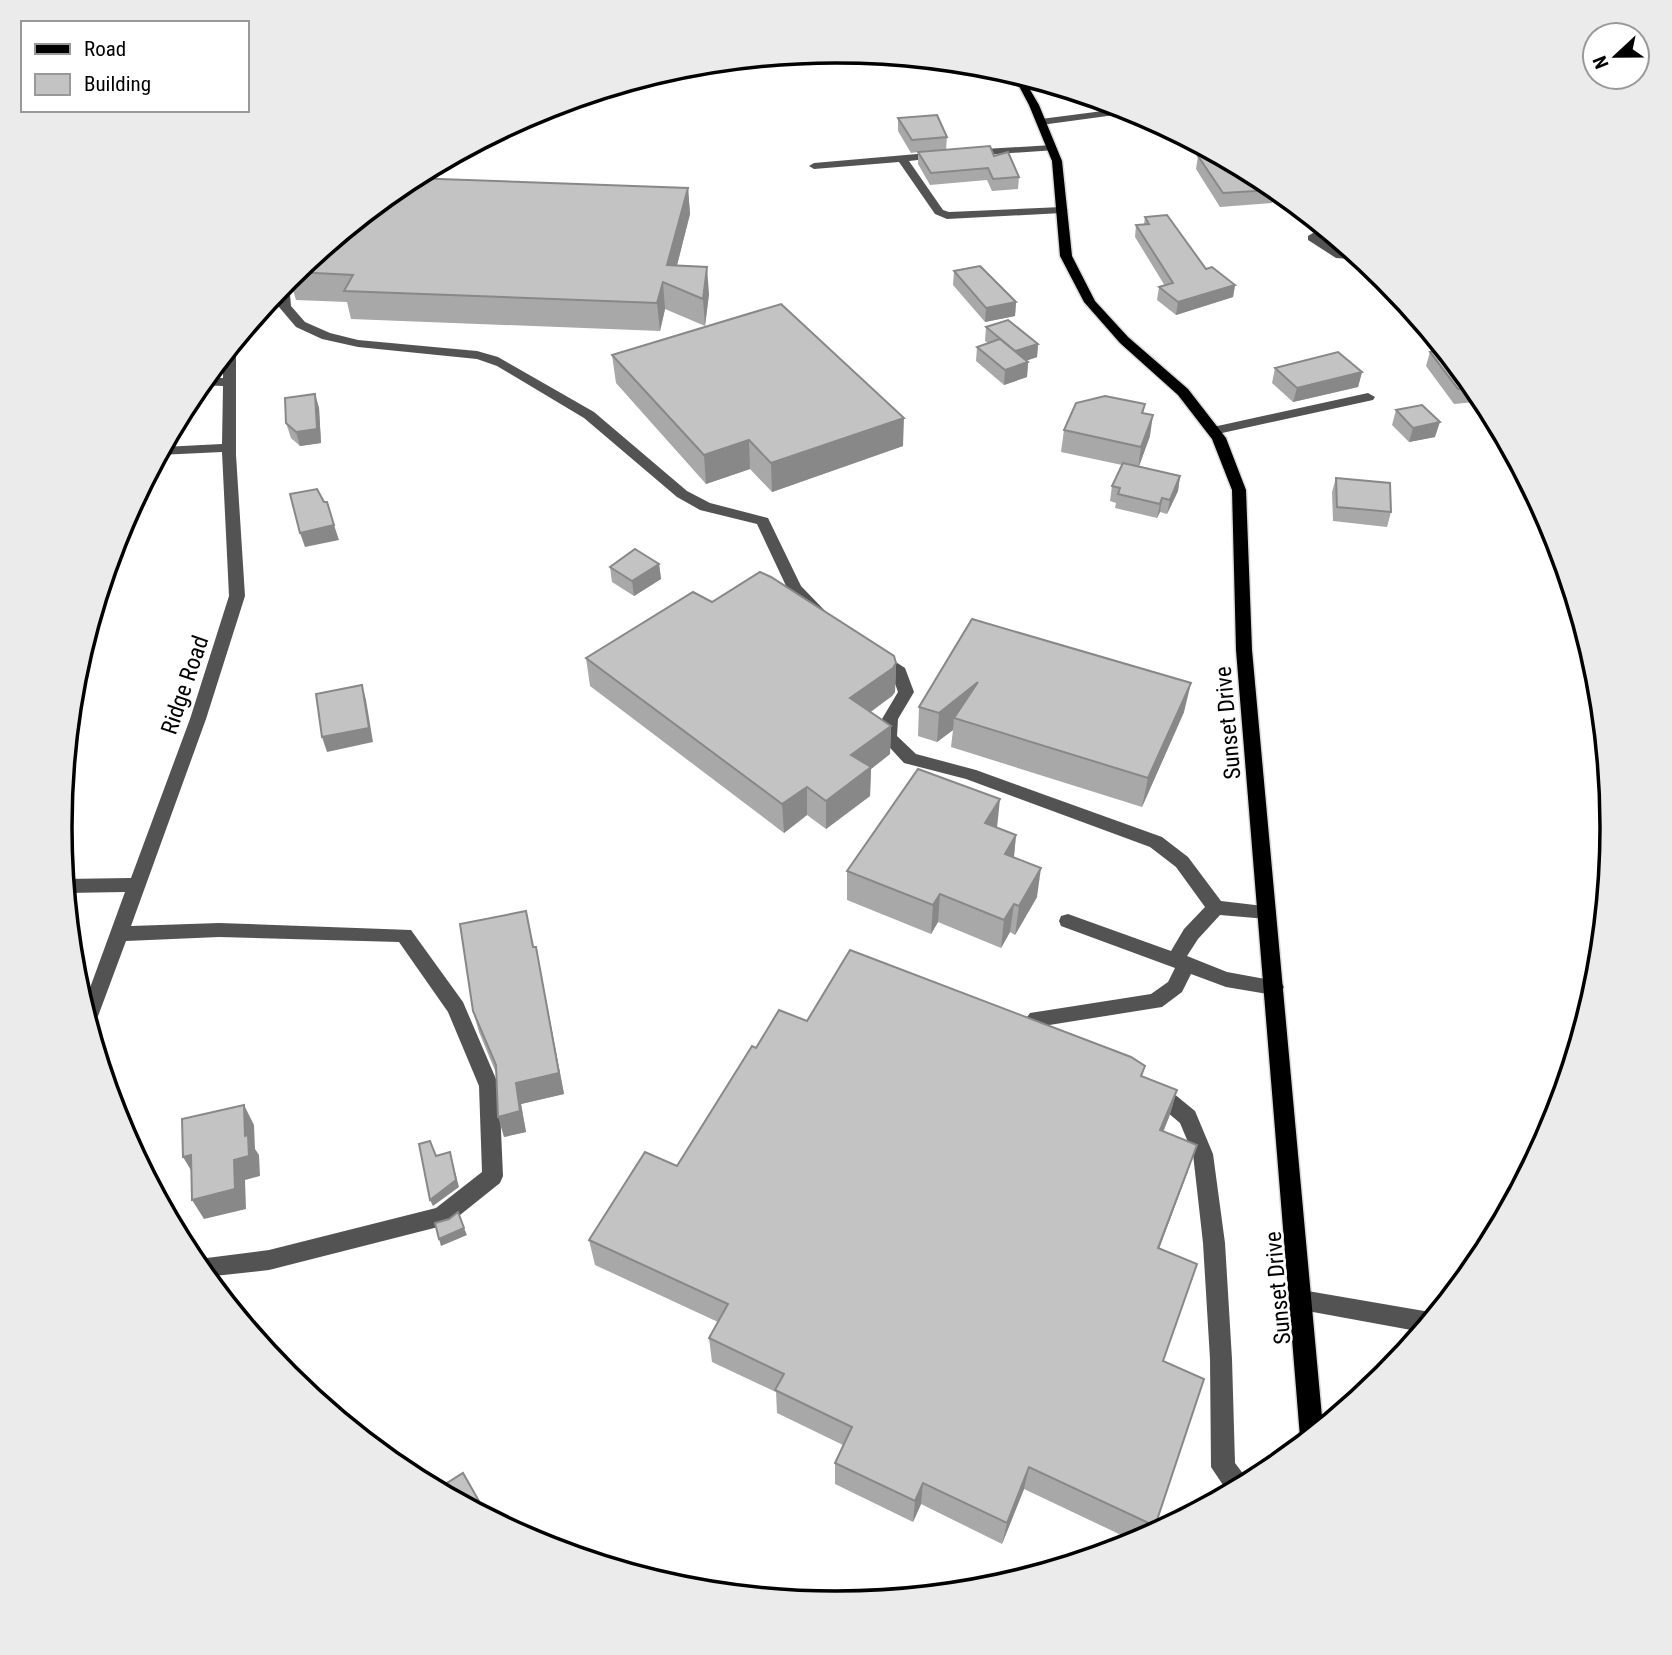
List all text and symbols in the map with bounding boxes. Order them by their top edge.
legend [21,21,248,112]
north arrow [1581,21,1651,91]
text: Road [84,37,126,61]
text: N [1588,52,1614,72]
text: Building [84,72,151,96]
street label: Ridge Road [156,632,214,738]
street label: Sunset Drive [1210,665,1246,781]
street label: Sunset Drive [1260,1230,1296,1346]

